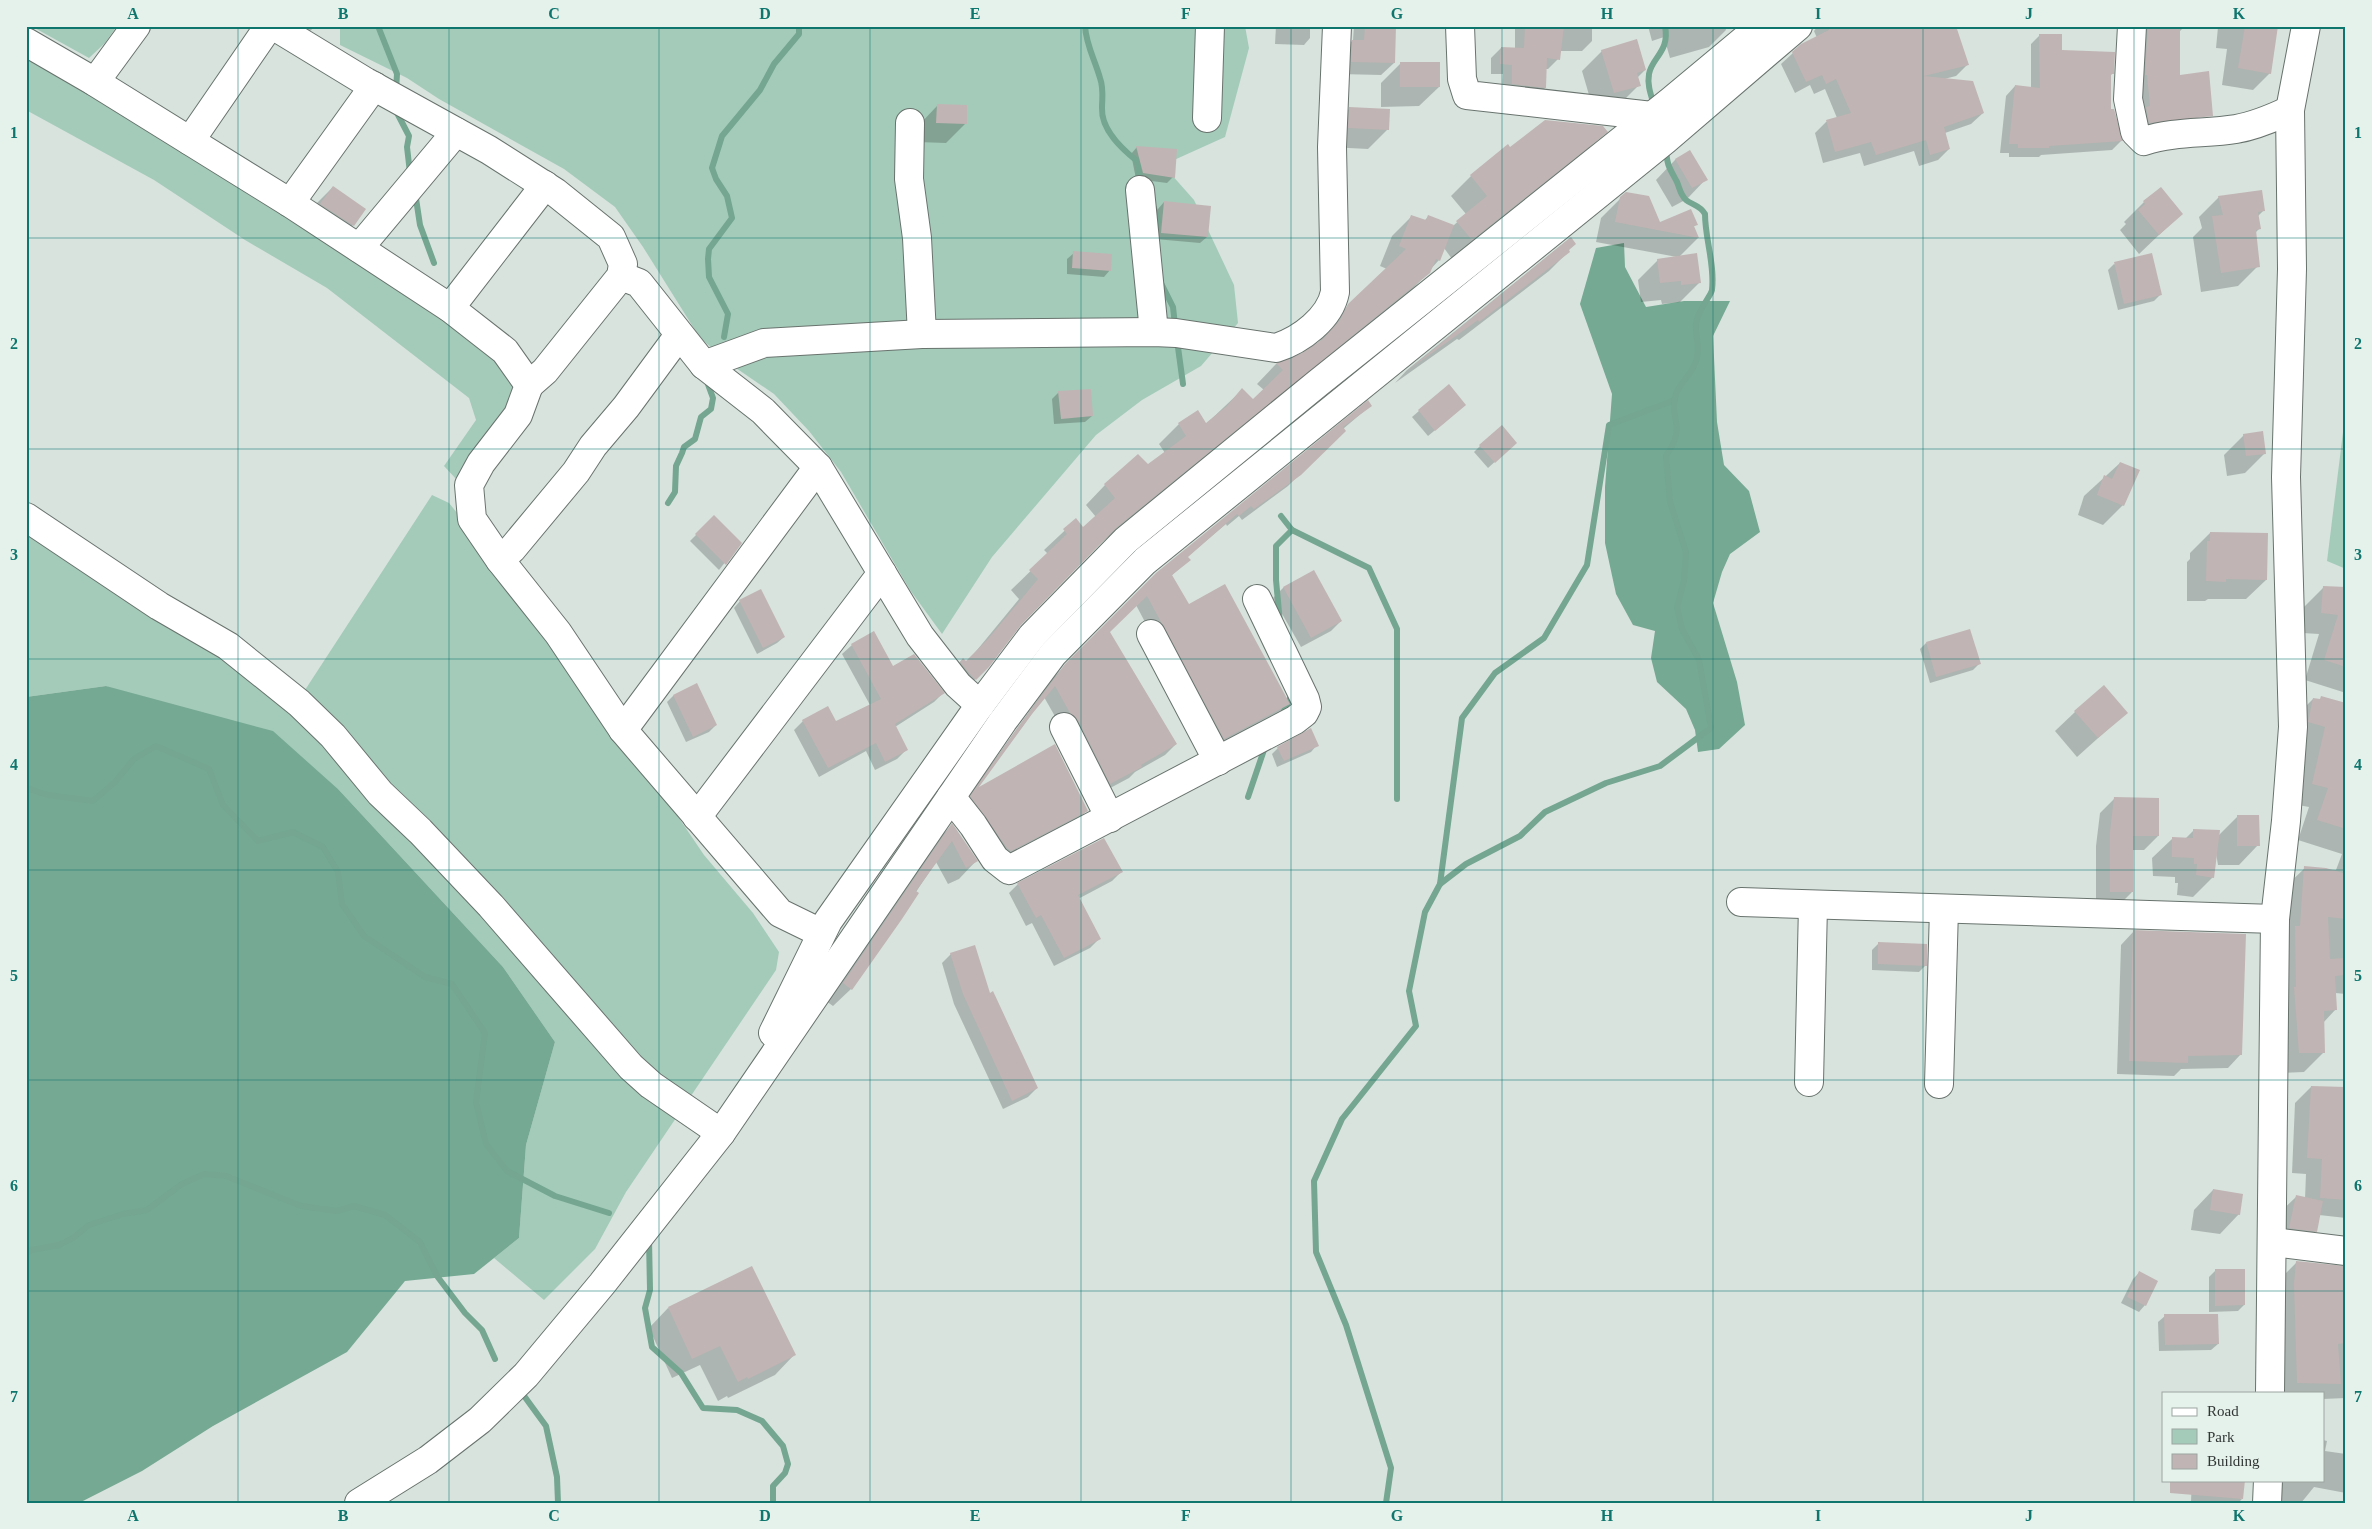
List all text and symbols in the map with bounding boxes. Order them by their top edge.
text: A [127,5,139,22]
text: B [338,5,349,22]
text: C [548,5,560,22]
text: D [759,5,771,22]
text: E [970,5,980,22]
text: F [1181,5,1191,22]
text: G [1391,5,1404,22]
text: H [1601,5,1614,22]
text: I [1815,5,1821,22]
text: J [2025,5,2033,22]
text: K [2233,5,2246,22]
text: 1 [10,124,18,141]
text: 1 [2354,124,2362,141]
text: 2 [10,335,18,352]
text: 2 [2354,335,2362,352]
text: 3 [10,546,18,563]
text: 3 [2354,546,2362,563]
text: 4 [10,756,18,773]
text: 4 [2354,756,2362,773]
text: 5 [10,967,18,984]
text: 5 [2354,967,2362,984]
text: 6 [10,1177,18,1194]
text: 6 [2354,1177,2362,1194]
text: 7 [10,1388,18,1405]
text: 7 [2354,1388,2362,1405]
legend [2162,1392,2324,1482]
text: Road [2207,1403,2239,1419]
text: Park [2207,1429,2235,1445]
text: Building [2207,1453,2260,1469]
text: A [127,1507,139,1524]
text: B [338,1507,349,1524]
text: C [548,1507,560,1524]
text: D [759,1507,771,1524]
text: E [970,1507,980,1524]
text: F [1181,1507,1191,1524]
text: G [1391,1507,1404,1524]
text: H [1601,1507,1614,1524]
text: I [1815,1507,1821,1524]
text: J [2025,1507,2033,1524]
text: K [2233,1507,2246,1524]

